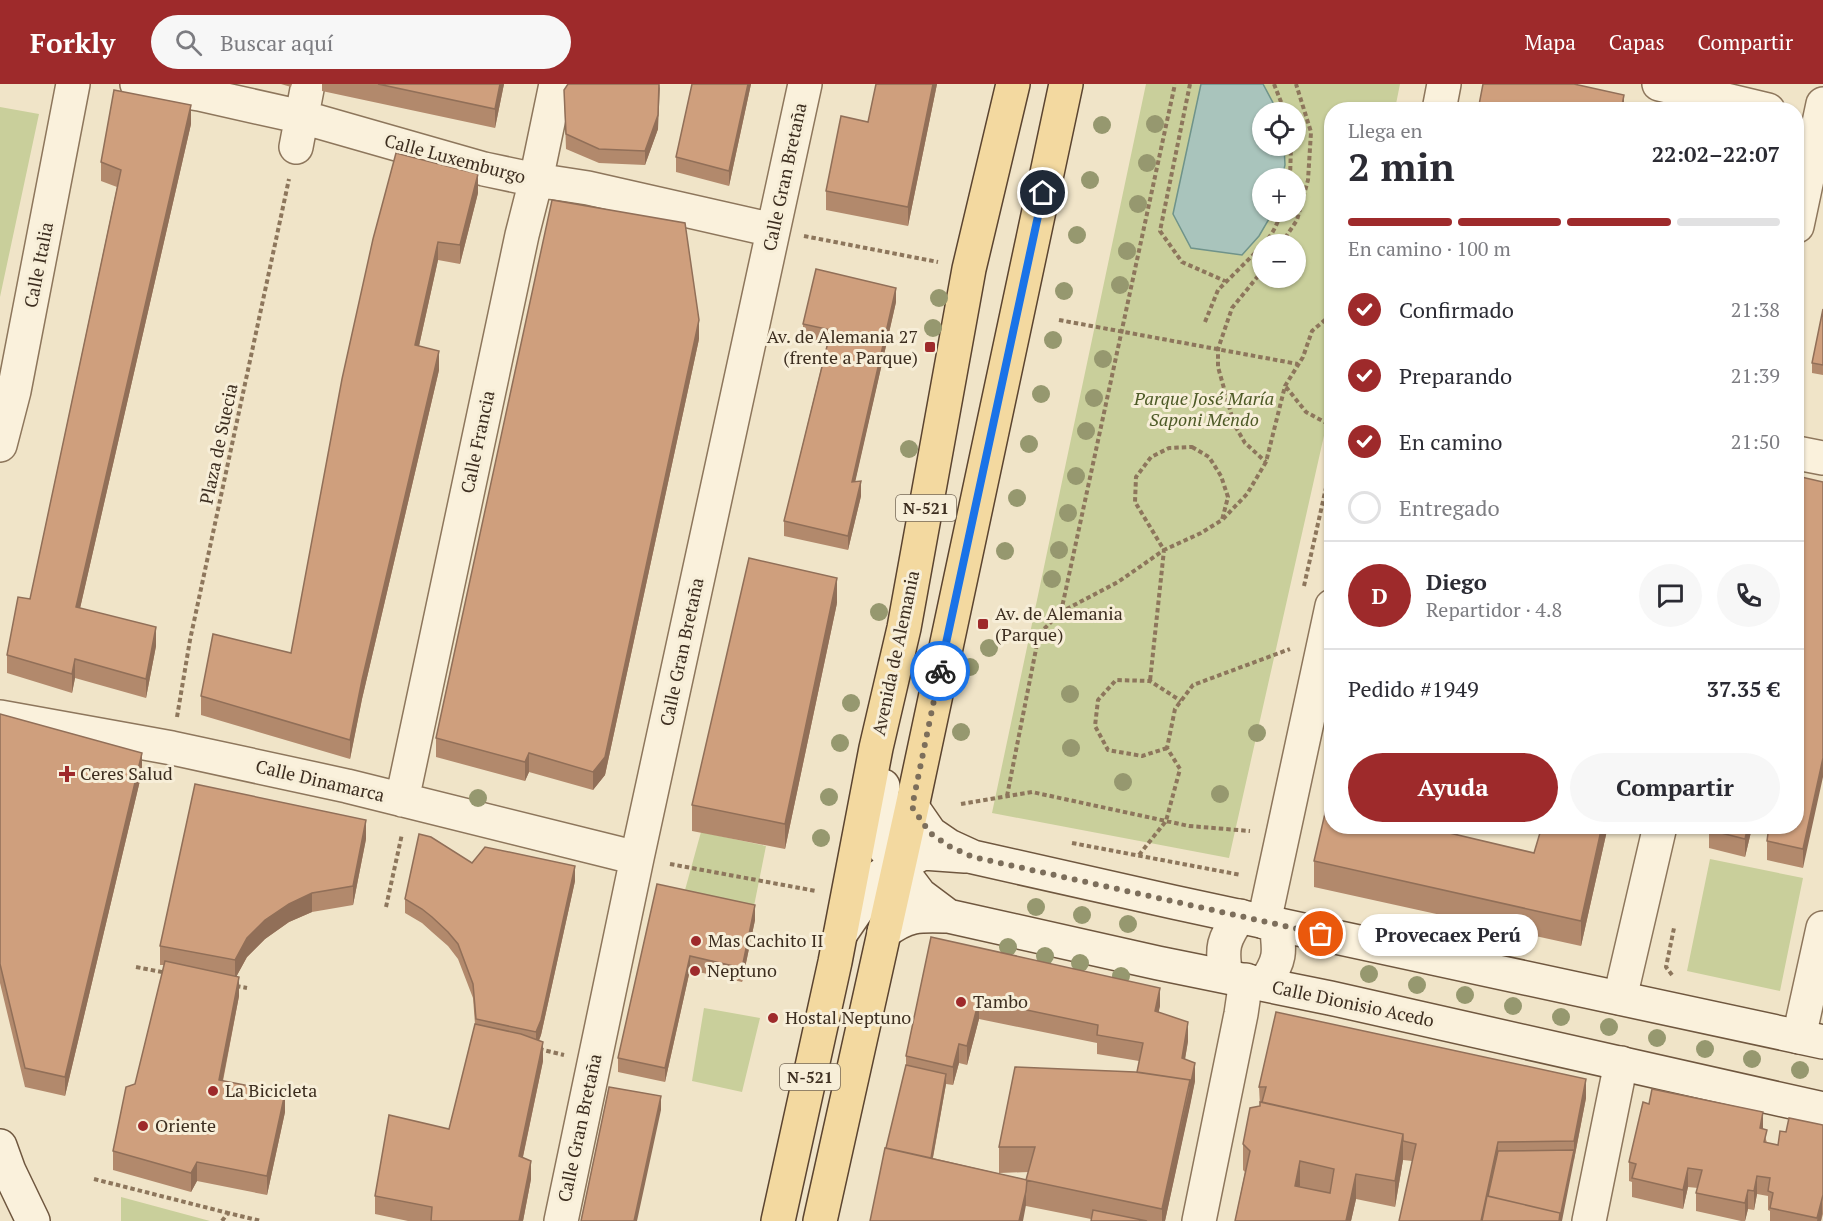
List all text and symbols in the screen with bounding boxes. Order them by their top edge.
search box [151,15,571,69]
text: Forkly [30,24,115,61]
icon: search [172,26,205,59]
text: Buscar aquí [220,28,333,57]
text: Mapa [1524,28,1576,56]
text: Capas [1609,28,1665,56]
text: Compartir [1698,28,1793,56]
street label: Calle Gran Bretaña [757,100,811,253]
map controls [1252,102,1306,288]
button: locate [1252,102,1306,156]
text: Llega en [1348,117,1422,144]
street label: Calle Luxemburgo [382,128,529,188]
text: 22:02–22:07 [1652,139,1780,168]
text: 2 min [1348,140,1455,192]
pin [1017,167,1068,218]
button: + [1252,168,1306,222]
icon: home [1026,176,1059,209]
street label: Calle Italia [18,220,58,310]
button: − [1252,234,1306,288]
text: En camino · 100 m [1348,235,1511,262]
icon: check [1348,293,1381,326]
text: Confirmado [1399,295,1514,324]
text: 21:38 [1731,296,1780,323]
place label: Av. de Alemania 27 (frente a Parque) [767,324,918,369]
marker: Av. de Alemania 27 (frente a Parque) [923,340,937,354]
icon: check [1348,359,1381,392]
text: Preparando [1399,361,1512,390]
text: 21:39 [1731,362,1780,389]
street label: Plaza de Suecia [194,381,243,506]
park label: Parque José María Saponi Mendo [1133,386,1274,431]
street label: Calle Francia [454,388,500,495]
icon: check [1348,425,1381,458]
text: En camino [1399,427,1502,456]
text: 21:50 [1731,428,1780,455]
text: Entregado [1399,493,1500,522]
road number: N-521 [896,495,956,521]
button: chat [1639,564,1702,627]
button: phone [1717,564,1780,627]
text: Diego [1426,567,1487,596]
street label: Avenida de Alemania [866,568,924,737]
street label: Calle Gran Bretaña [654,575,708,728]
text: D [1371,581,1388,610]
text: Repartidor · 4.8 [1426,596,1562,623]
place label: Av. de Alemania (Parque) [995,601,1123,646]
marker: Av. de Alemania (Parque) [976,617,990,631]
courier [910,641,970,701]
icon: bike [924,655,957,688]
text: Pedido #1949 [1348,674,1479,703]
text: 37.35 € [1707,674,1780,703]
street label: Calle Dinamarca [253,753,387,807]
button: Ayuda [1348,753,1558,822]
button: Compartir [1570,753,1780,822]
place label: Ceres Salud [80,761,173,785]
marker: Ceres Salud [58,765,76,783]
pin [1295,908,1346,959]
callout: Provecaex Perú [1357,913,1537,955]
icon: bag [1304,917,1337,950]
text: Provecaex Perú [1375,921,1521,948]
place label: Mas Cachito II [708,928,824,952]
marker: Mas Cachito II [689,934,703,948]
place label: Neptuno [707,958,777,982]
marker: Neptuno [688,964,702,978]
street label: Calle Dionisio Acedo [1270,974,1436,1032]
place label: Tambo [973,989,1028,1013]
marker: Tambo [954,995,968,1009]
place label: Hostal Neptuno [785,1005,911,1029]
marker: Hostal Neptuno [766,1011,780,1025]
street label: Calle Gran Bretaña [552,1051,606,1204]
road number: N-521 [780,1064,840,1090]
place label: La Bicicleta [225,1078,317,1102]
marker: La Bicicleta [206,1084,220,1098]
place label: Oriente [155,1113,216,1137]
marker: Oriente [136,1119,150,1133]

